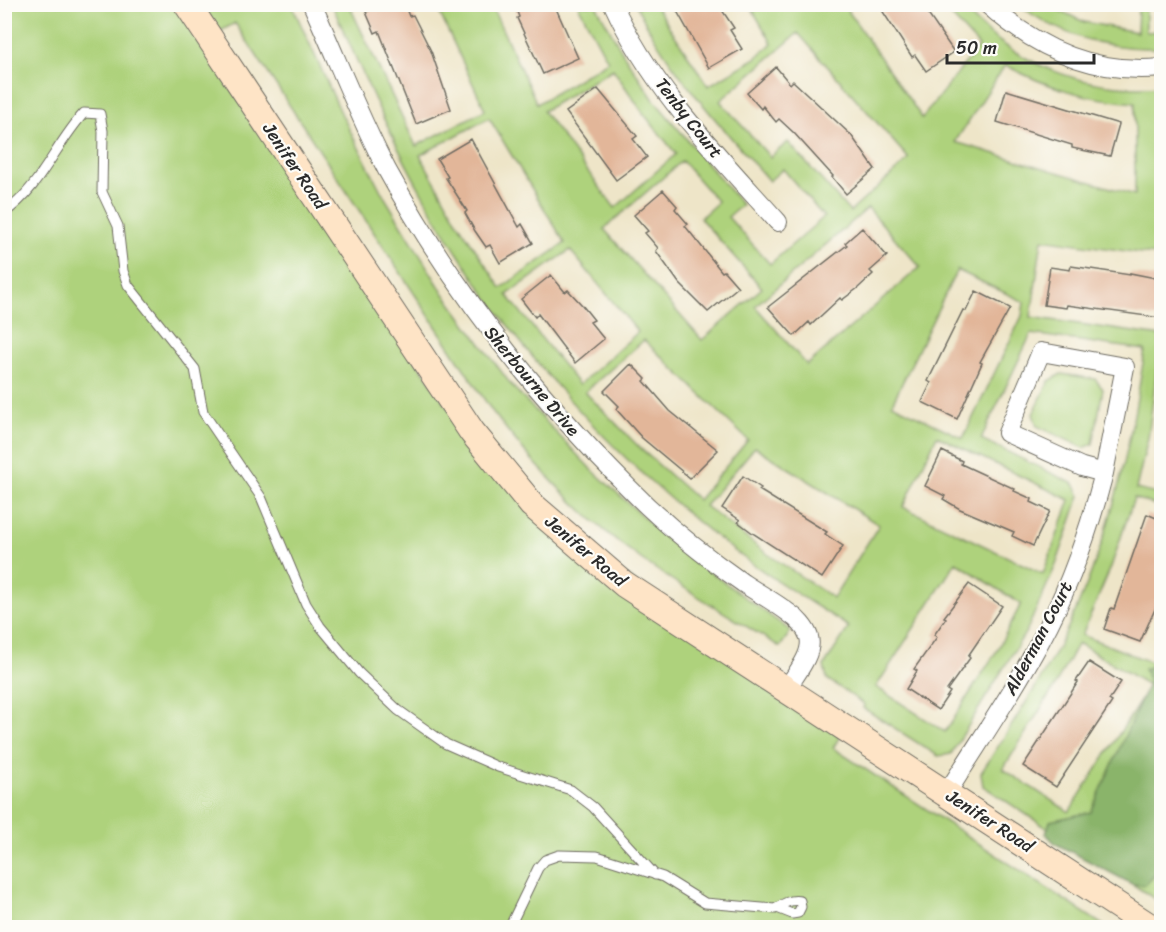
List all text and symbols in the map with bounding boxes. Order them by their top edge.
scale bar [947,27,1094,65]
text: 50 m [956,32,997,64]
street label: Tenby Court [647,70,731,166]
street label: Jenifer Road [253,115,337,217]
street label: Sherbourne Drive [476,318,588,444]
street label: Jenifer Road [537,506,636,596]
street label: Alderman Court [994,575,1082,702]
street label: Jenifer Road [939,780,1042,862]

